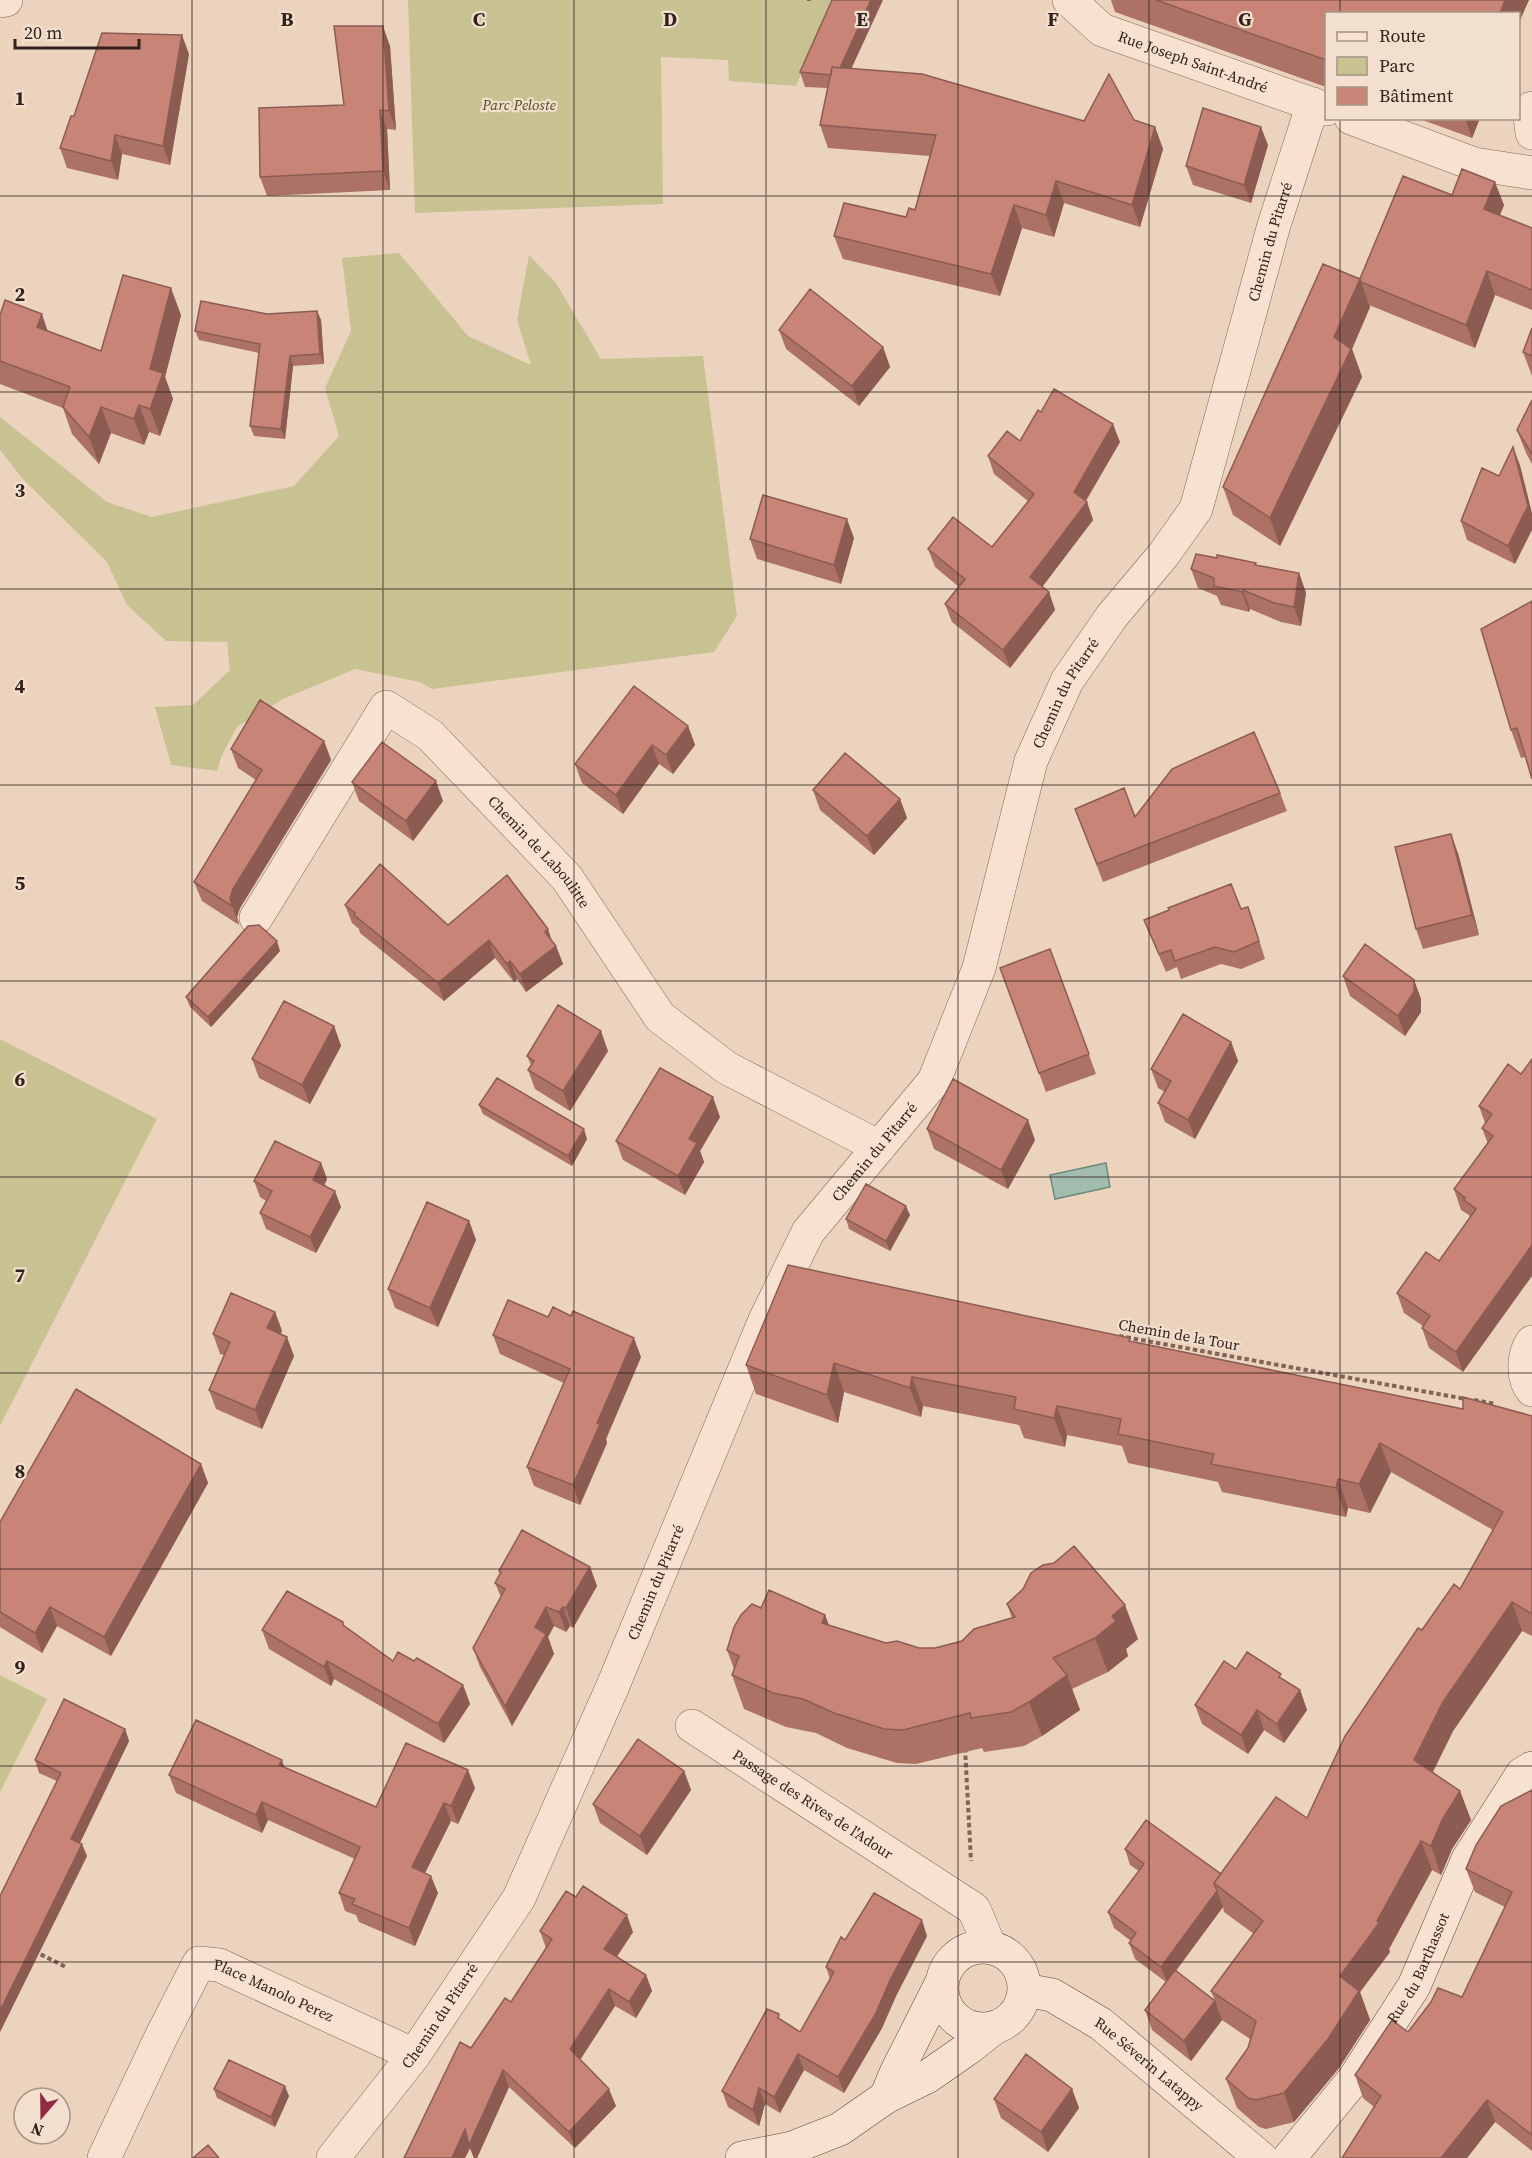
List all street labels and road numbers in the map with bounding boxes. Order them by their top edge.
street label: Rue Joseph Saint-André [1115,25,1271,98]
street label: Chemin du Pitarré [1242,179,1297,304]
street label: Chemin du Pitarré [1027,633,1104,752]
street label: Chemin de Laboulitte [483,791,596,913]
street label: Chemin du Pitarré [827,1097,922,1206]
street label: Chemin de la Tour [1117,1314,1242,1356]
street label: Chemin du Pitarré [622,1521,689,1643]
street label: Passage des Rives de l'Adour [729,1744,898,1864]
street label: Rue du Barthassot [1382,1909,1454,2027]
street label: Place Manolo Perez [213,1954,337,2027]
street label: Chemin du Pitarré [396,1958,483,2073]
street label: Rue Séverin Latappy [1091,2012,1209,2116]

